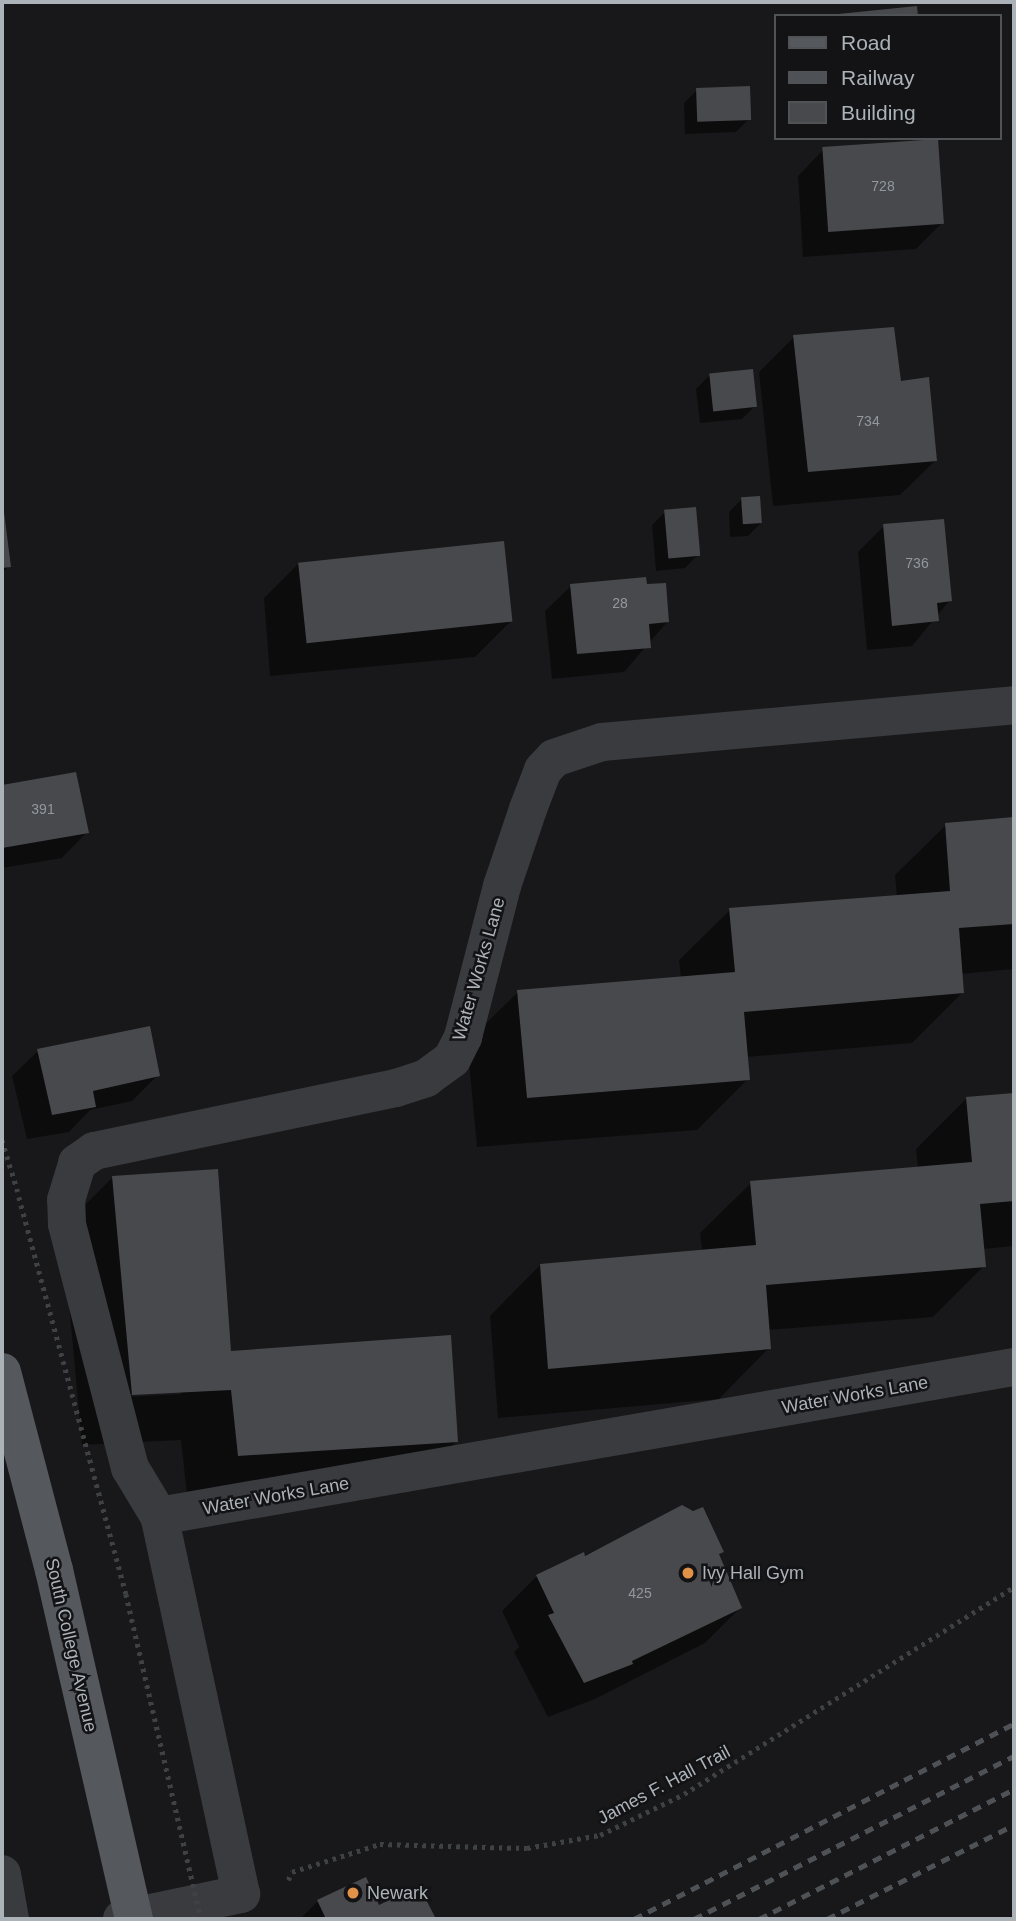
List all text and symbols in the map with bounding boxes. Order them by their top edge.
legend [774,14,1002,140]
text: Road [841,31,891,54]
text: Railway [841,66,915,89]
text: Building [841,101,916,124]
house number: 728 [871,178,895,194]
house number: 734 [856,413,880,429]
house number: 736 [905,555,929,571]
house number: 28 [612,595,628,611]
house number: 391 [31,801,55,817]
street label: Water Works Lane [448,895,510,1043]
street label: Water Works Lane [780,1372,930,1418]
street label: Water Works Lane [201,1473,351,1519]
street label: South College Avenue [40,1555,102,1735]
place label: Ivy Hall Gym [702,1562,804,1584]
marker: Ivy Hall Gym [680,1565,696,1581]
house number: 425 [628,1585,652,1601]
street label: James F. Hall Trail [594,1741,734,1829]
place label: Newark [367,1882,428,1904]
marker: Newark [345,1885,361,1901]

